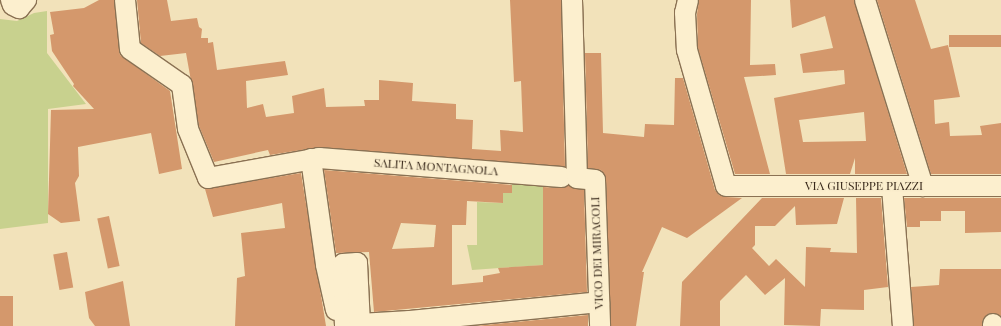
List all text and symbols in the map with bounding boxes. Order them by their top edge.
street label: SALITA MONTAGNOLA [373,155,499,179]
street label: VIA GIUSEPPE PIAZZI [805,179,923,193]
street label: VICO DEI MIRACOLI [588,197,606,309]

